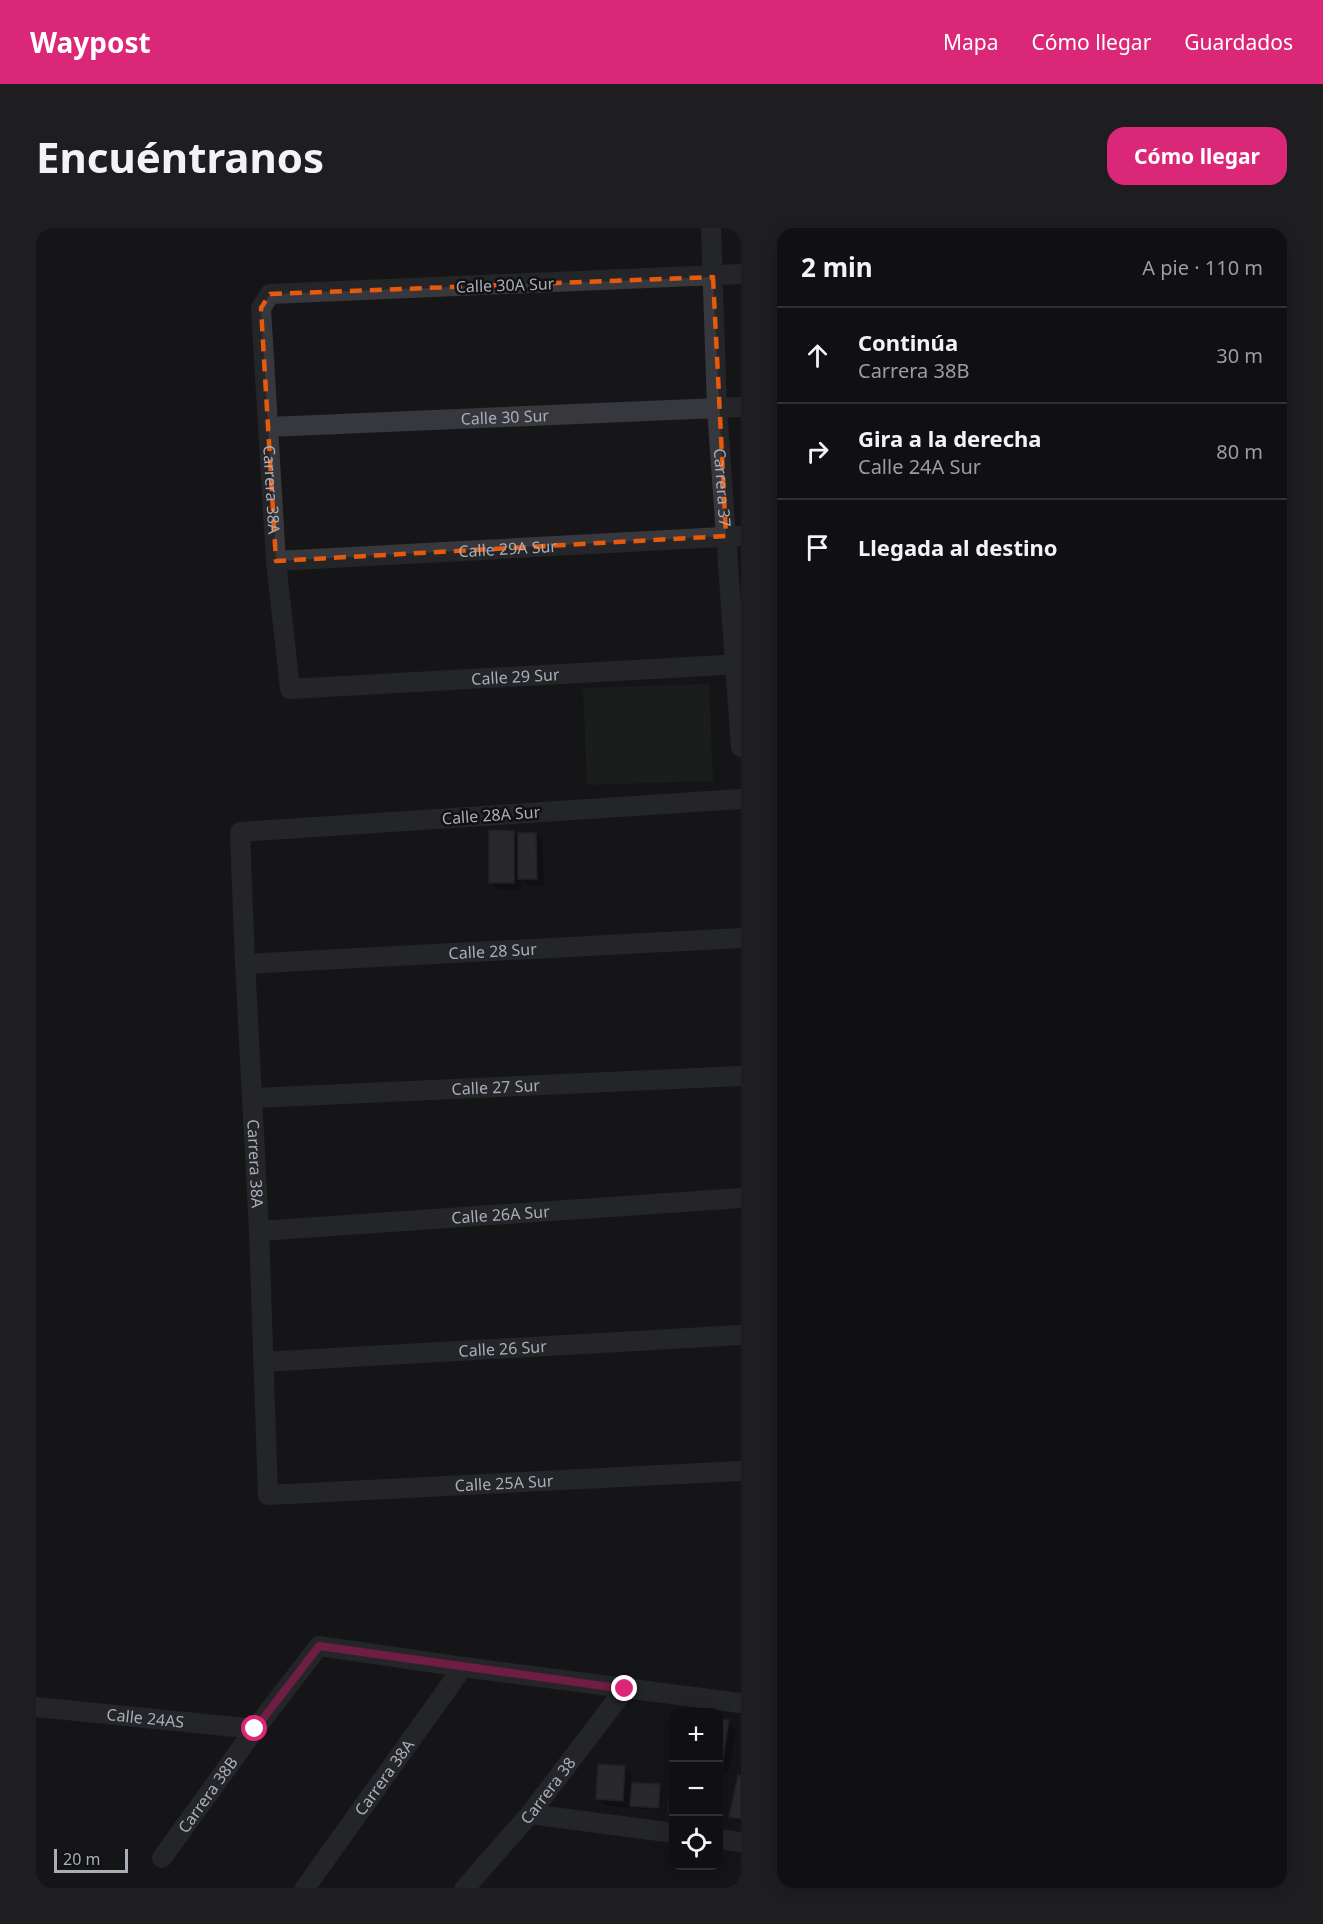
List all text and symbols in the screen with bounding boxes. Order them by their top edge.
text: Waypost [30,23,151,61]
text: Mapa [943,28,998,56]
text: Cómo llegar [1031,28,1151,56]
text: Guardados [1184,28,1293,56]
button: Cómo llegar [1107,127,1287,185]
text: Encuéntranos [36,128,324,185]
text: 2 min [801,249,873,285]
text: A pie · 110 m [1142,254,1263,281]
street label: Calle 30A Sur [455,272,555,298]
text: Continúa [858,327,958,357]
icon: ahead [801,339,834,372]
text: 30 m [1216,342,1263,369]
text: Carrera 38B [858,357,969,384]
street label: Calle 30 Sur [460,404,550,430]
text: Gira a la derecha [858,423,1042,453]
icon: right [801,435,834,468]
text: 80 m [1216,438,1263,465]
street label: Carrera 38A [258,445,285,535]
street label: Carrera 37 [709,448,736,528]
text: Calle 24A Sur [858,453,981,480]
icon: arrive [801,531,834,564]
text: Llegada al destino [858,532,1058,562]
street label: Calle 29A Sur [458,535,558,562]
street label: Calle 29 Sur [471,663,560,690]
street label: Calle 28A Sur [441,801,541,829]
street label: Calle 28 Sur [448,938,538,964]
street label: Calle 27 Sur [451,1074,541,1100]
street label: Carrera 38A [242,1119,269,1209]
street label: Calle 26A Sur [450,1200,551,1229]
street label: Calle 26 Sur [458,1335,548,1362]
street label: Calle 25A Sur [454,1470,554,1497]
route end [611,1675,637,1701]
street label: Calle 24AS [106,1703,186,1733]
map controls [669,1708,723,1870]
button: + [669,1708,723,1762]
route start [241,1715,267,1741]
street label: Carrera 38A [349,1734,419,1820]
street label: Carrera 38B [173,1752,243,1837]
street label: Carrera 38 [515,1752,580,1829]
button: − [669,1762,723,1816]
button: locate [669,1816,723,1870]
scale bar [54,1846,128,1874]
text: 20 m [63,1848,100,1870]

